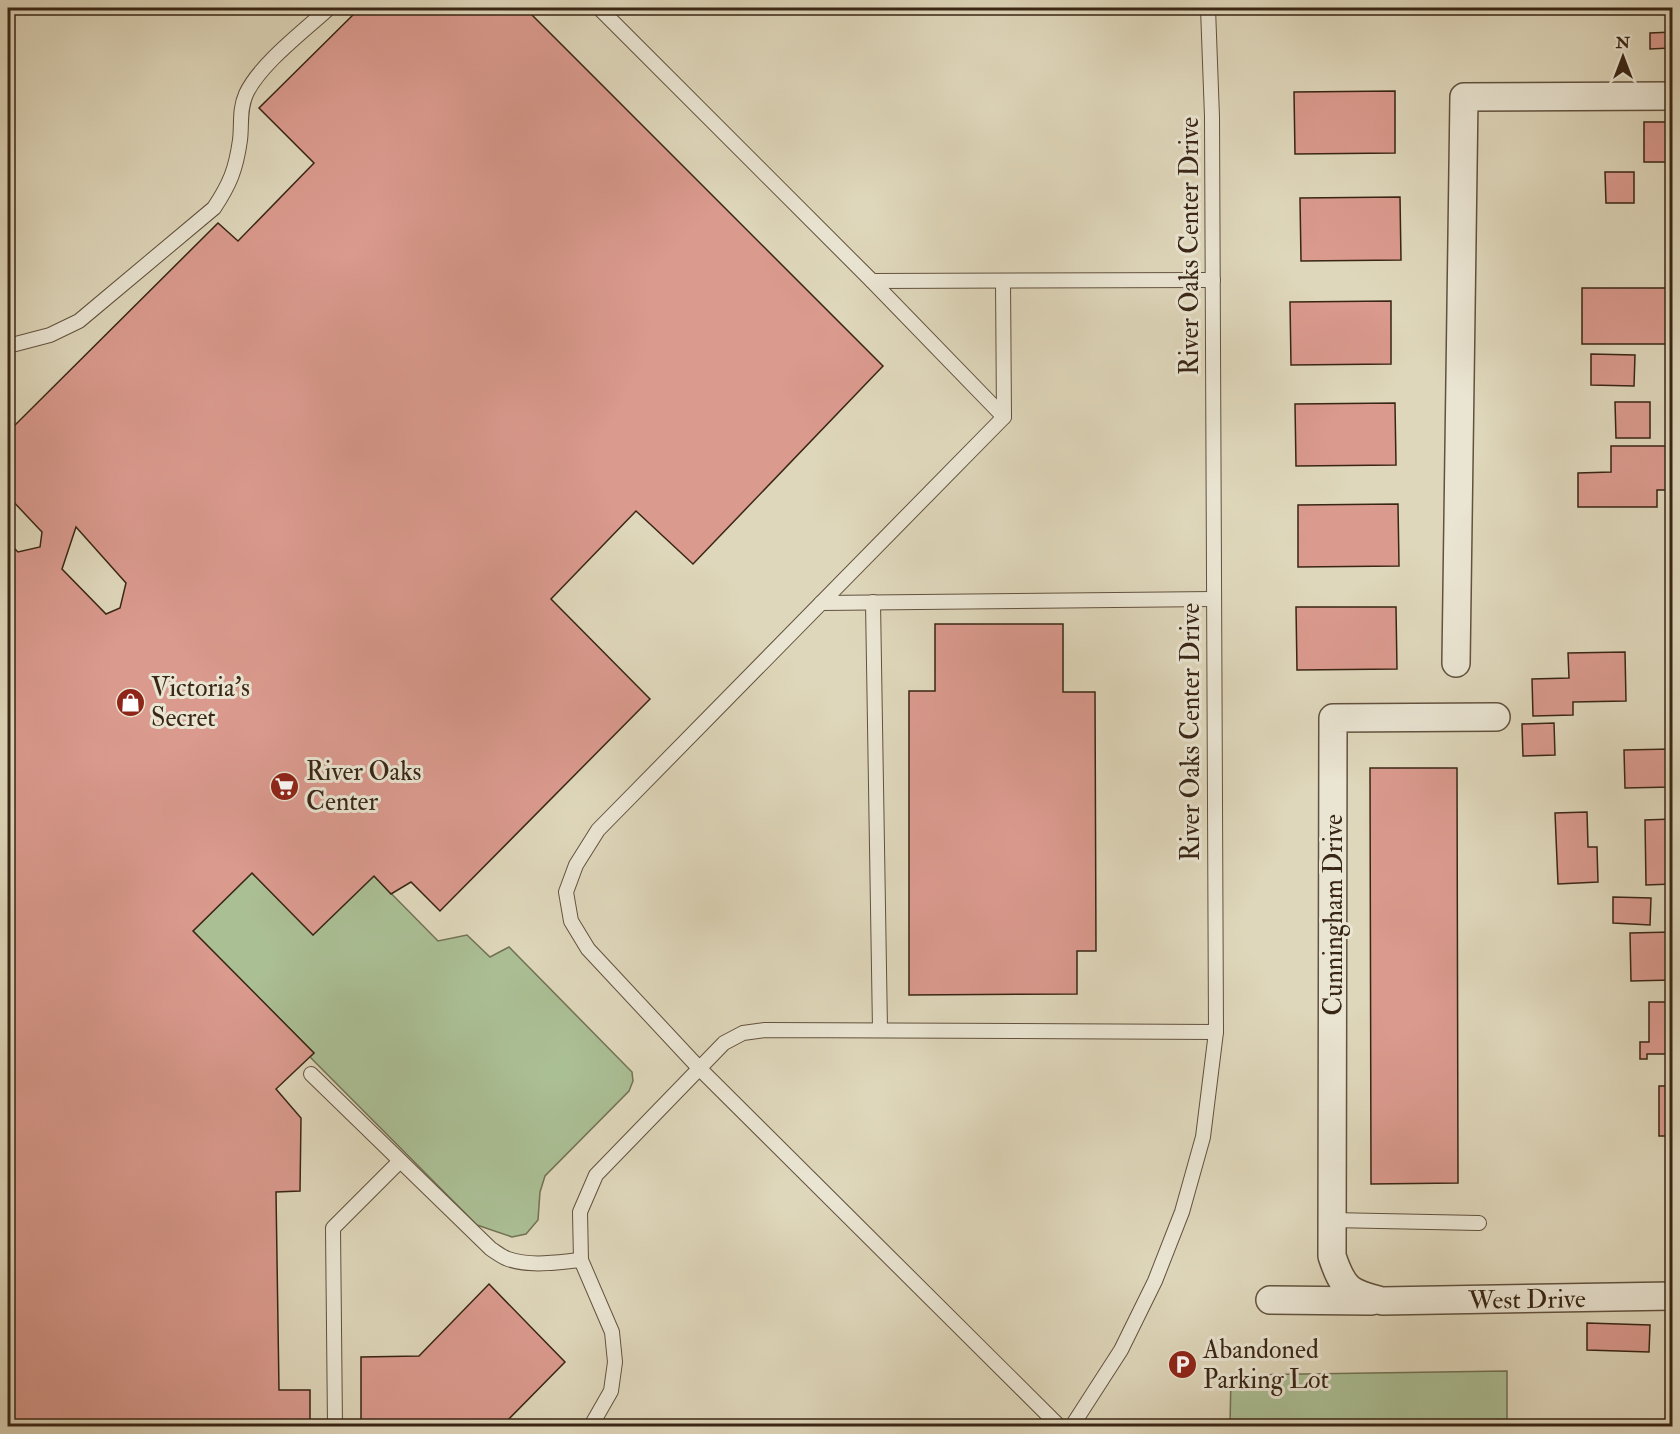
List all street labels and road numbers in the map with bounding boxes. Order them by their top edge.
street label: River Oaks Center Drive [1174,117,1206,375]
street label: River Oaks Center Drive [1175,603,1207,861]
street label: Cunningham Drive [1318,814,1350,1016]
street label: West Drive [1467,1283,1586,1317]

